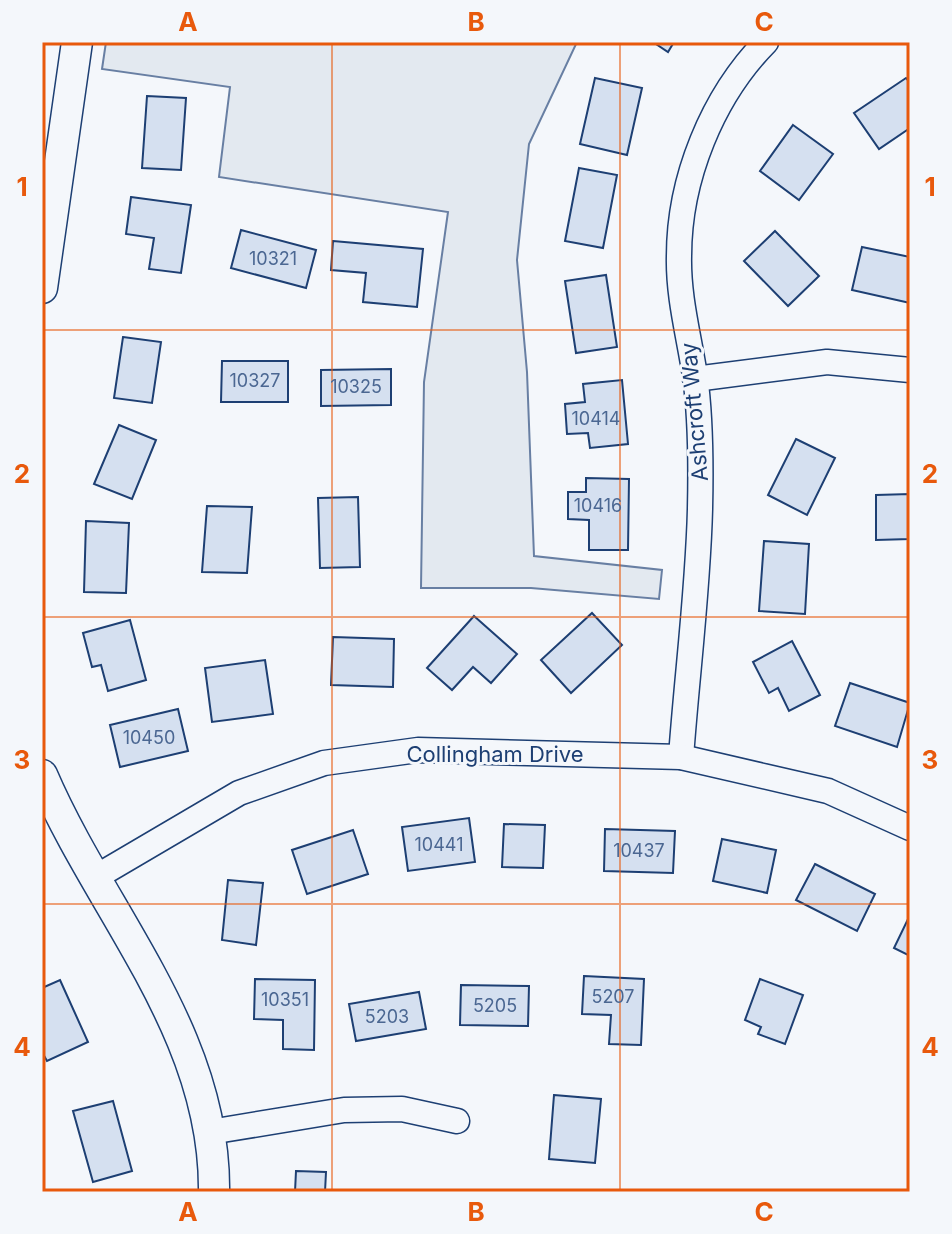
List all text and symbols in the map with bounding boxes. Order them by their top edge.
text: A [178,6,198,37]
text: B [467,6,485,37]
text: C [754,6,774,37]
text: 1 [16,171,28,202]
text: 1 [924,171,936,202]
house number: 10321 [249,248,297,269]
street label: Ashcroft Way [675,342,713,482]
house number: 10327 [230,370,280,391]
house number: 10325 [330,376,382,397]
house number: 10414 [572,408,620,429]
text: 2 [14,458,30,489]
text: 2 [922,458,938,489]
house number: 10416 [574,495,622,516]
house number: 10450 [123,727,175,748]
street label: Collingham Drive [406,741,584,767]
text: 3 [14,744,30,775]
text: 3 [922,744,938,775]
house number: 10441 [415,834,463,855]
house number: 10437 [613,840,665,861]
house number: 5207 [591,986,635,1007]
house number: 10351 [261,989,309,1010]
house number: 5205 [473,995,517,1016]
house number: 5203 [365,1006,409,1027]
text: 4 [13,1031,31,1062]
text: 4 [921,1031,939,1062]
text: A [178,1196,198,1227]
text: B [467,1196,485,1227]
text: C [754,1196,774,1227]

